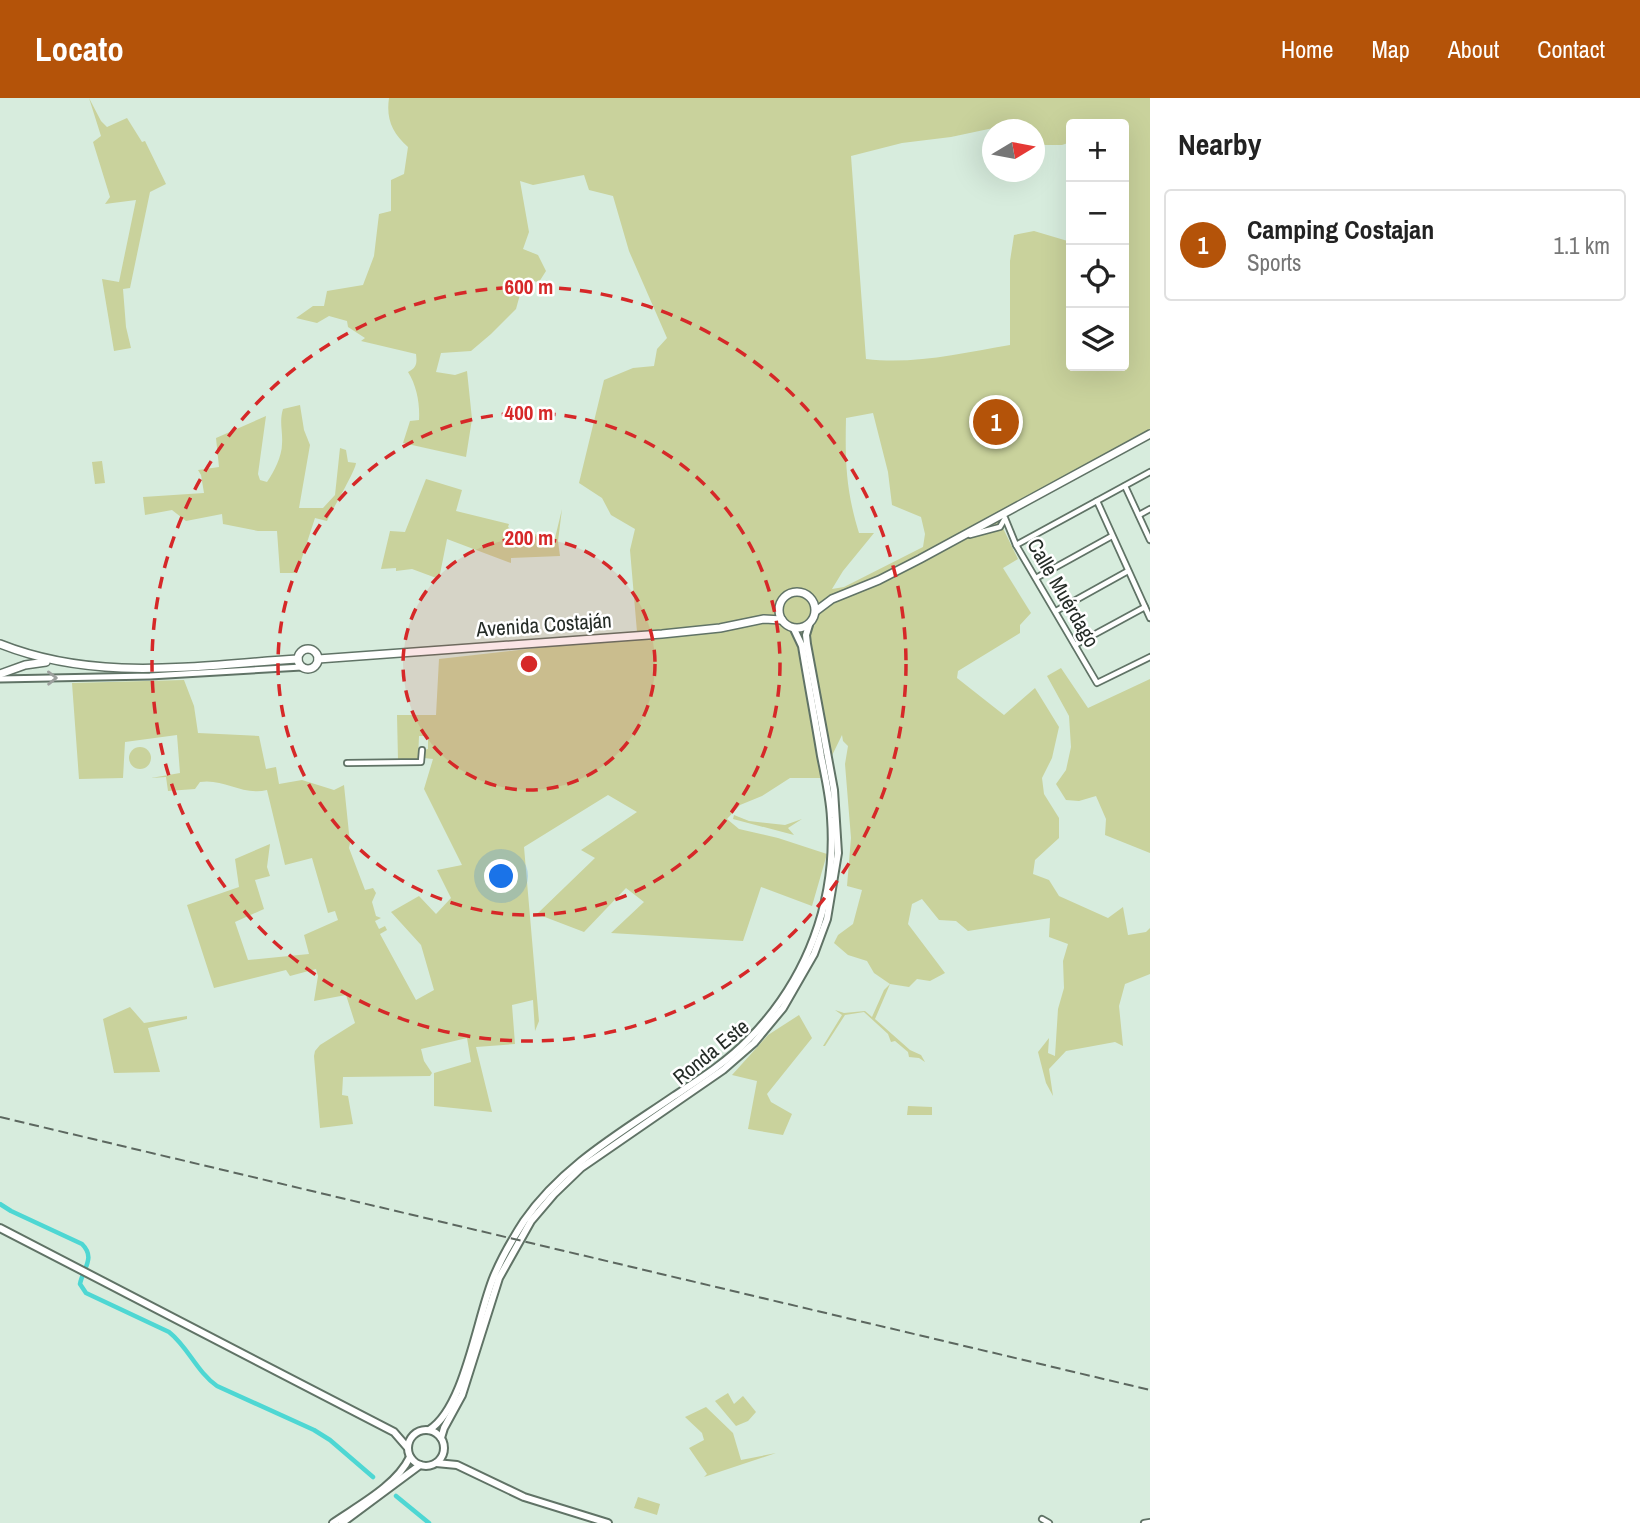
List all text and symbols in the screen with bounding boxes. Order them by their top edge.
text: Locato [35,27,124,71]
text: Home [1281,33,1333,65]
text: Map [1371,33,1410,65]
text: About [1448,33,1499,65]
text: Contact [1537,33,1605,65]
north arrow [982,119,1045,182]
map controls [1066,119,1129,371]
button: + [1066,119,1129,182]
text: Nearby [1178,124,1261,164]
button: − [1066,182,1129,245]
text: Camping Costajan [1247,212,1434,247]
text: 1 [1198,230,1208,261]
text: 1.1 km [1553,230,1610,261]
button: locate [1066,245,1129,308]
text: Sports [1247,247,1302,278]
text: 600 m [505,272,553,301]
button: layers [1066,308,1129,371]
pin: 1 [973,396,1019,448]
text: 400 m [505,398,553,427]
text: 200 m [505,523,553,552]
street label: Calle Muérdago [1020,533,1106,653]
street label: Avenida Costaján [474,605,613,644]
centre of rings [517,652,541,676]
one-way arrow [48,670,58,686]
your location [484,859,518,893]
street label: Ronda Este [667,1012,755,1091]

